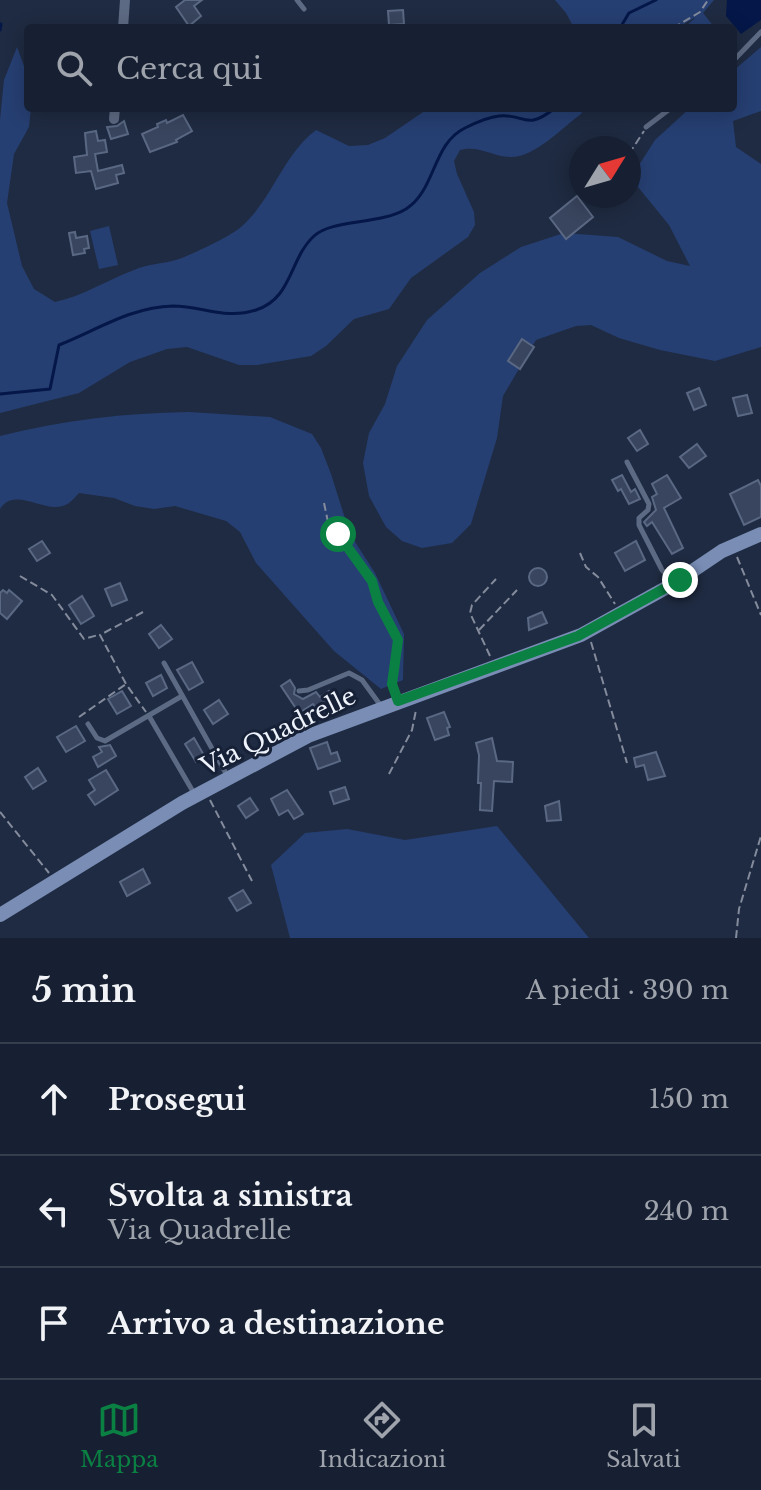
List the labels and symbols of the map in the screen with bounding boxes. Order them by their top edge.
north arrow [569,136,641,208]
route start [320,516,356,552]
route end [662,562,698,598]
street label: Via Quadrelle [195,681,360,782]

